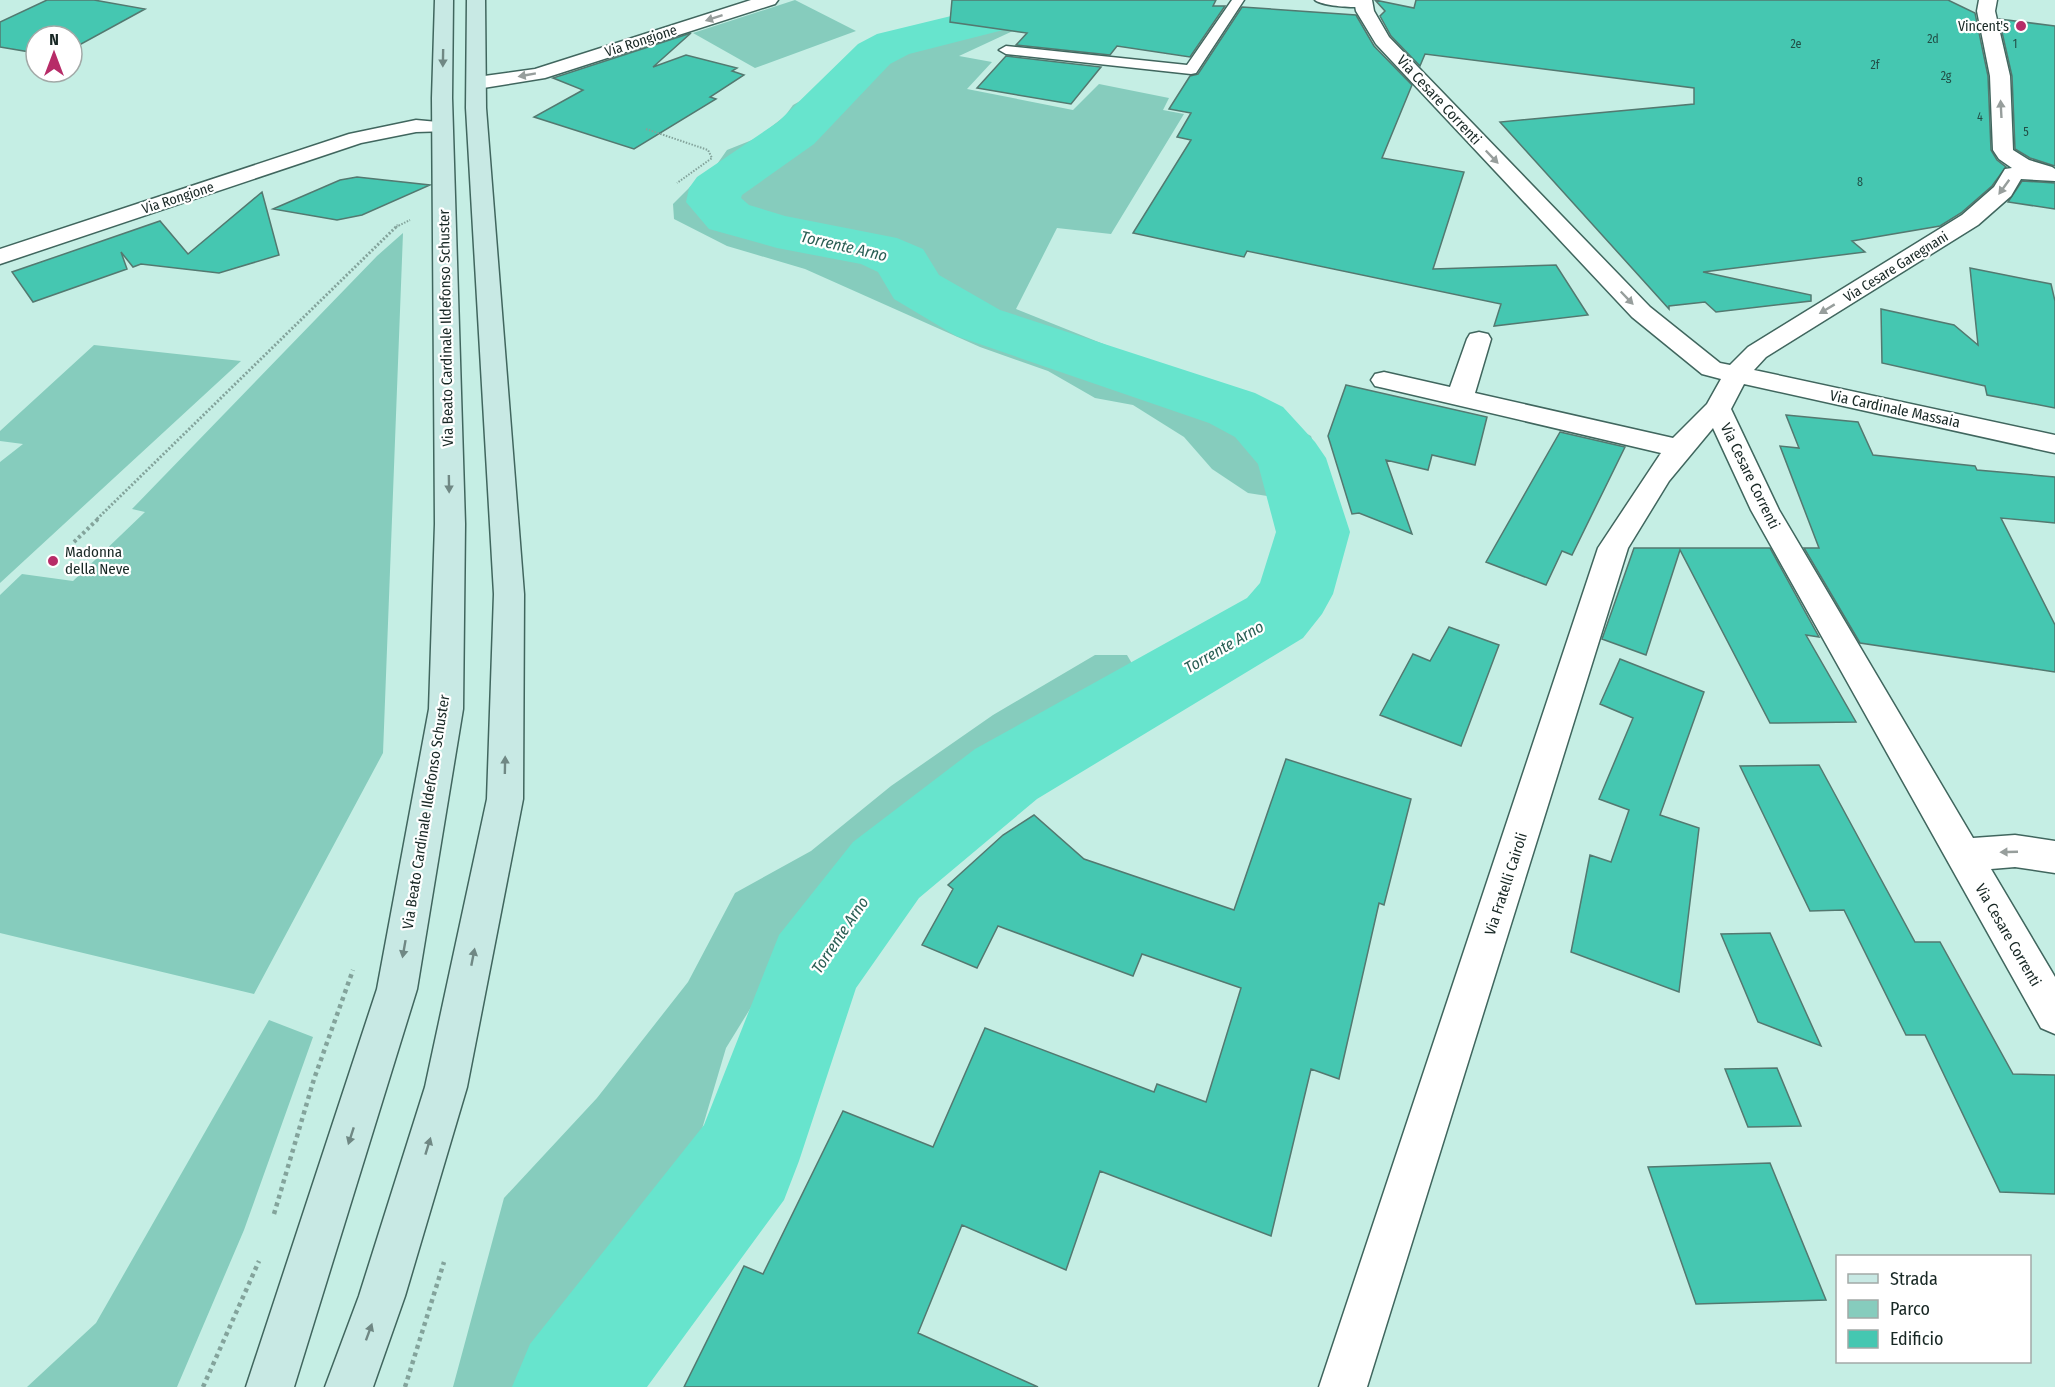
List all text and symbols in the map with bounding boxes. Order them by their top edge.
one-way arrow [705,14,723,23]
place label: Vincent's [1958,18,2009,35]
marker: Vincent's [2014,19,2028,33]
street label: Via Rongione [603,21,679,61]
north arrow [24,24,84,84]
text: N [49,30,59,49]
house number: 2d [1927,32,1939,46]
house number: 2e [1791,37,1802,51]
house number: 1 [2013,37,2017,51]
one-way arrow [438,49,447,68]
street label: Via Cesare Correnti [1393,52,1485,148]
house number: 2f [1871,58,1881,72]
house number: 2g [1941,69,1952,83]
one-way arrow [518,71,537,80]
one-way arrow [1997,99,2006,118]
house number: 4 [1977,110,1983,124]
house number: 5 [2023,125,2029,139]
one-way arrow [1485,149,1499,163]
house number: 8 [1857,175,1863,189]
street label: Via Rongione [140,178,216,218]
one-way arrow [1998,179,2010,195]
street label: Via Beato Cardinale Ildefonso Schuster [435,208,457,447]
water label: Torrente Arno [799,227,889,265]
street label: Via Cesare Garegnani [1841,228,1951,306]
one-way arrow [1620,290,1634,305]
one-way arrow [1818,304,1835,314]
street label: Via Cardinale Massaia [1828,386,1962,432]
street label: Via Cesare Correnti [1717,420,1783,532]
one-way arrow [445,475,454,494]
place label: Madonna della Neve [65,543,130,578]
marker: Madonna della Neve [46,554,60,568]
water label: Torrente Arno [1181,617,1267,677]
street label: Via Beato Cardinale Ildefonso Schuster [399,693,454,931]
one-way arrow [501,755,510,774]
street label: Via Fratelli Cairoli [1481,830,1531,938]
one-way arrow [1999,847,2018,857]
street label: Via Cesare Correnti [1971,880,2045,990]
water label: Torrente Arno [807,893,873,977]
one-way arrow [399,939,408,958]
one-way arrow [469,947,478,966]
one-way arrow [345,1127,355,1145]
one-way arrow [424,1137,433,1155]
legend [1836,1255,2031,1363]
text: Strada [1890,1268,1938,1290]
text: Parco [1890,1298,1930,1320]
one-way arrow [364,1323,374,1341]
text: Edificio [1890,1328,1943,1350]

